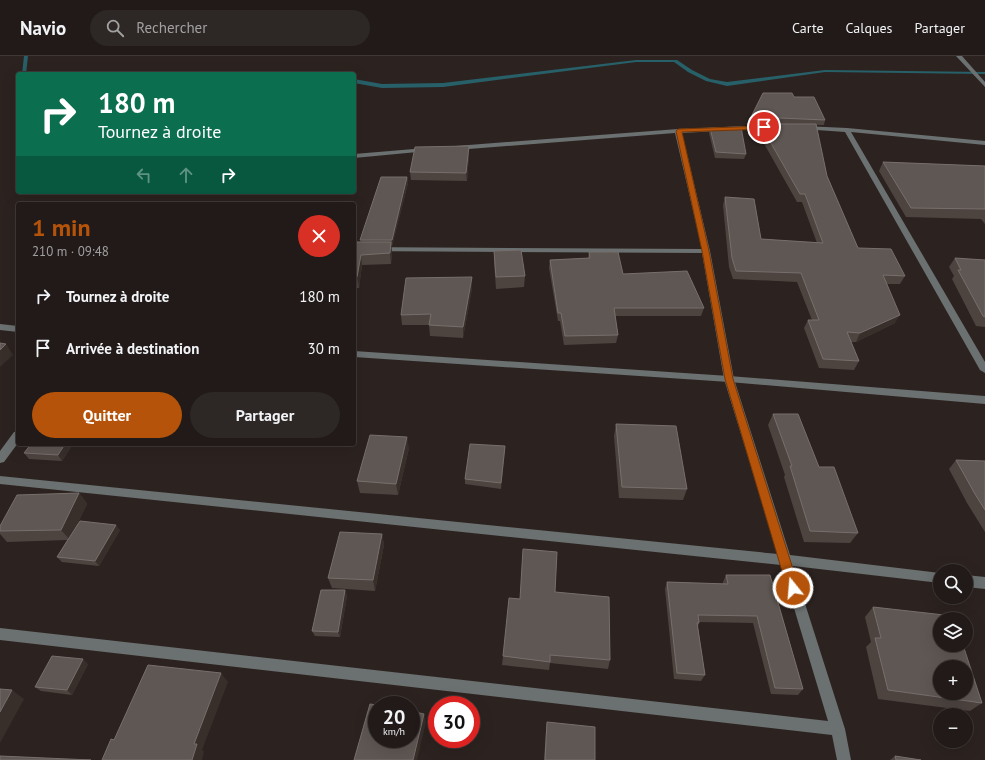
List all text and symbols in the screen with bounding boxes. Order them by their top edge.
search box [90,10,370,46]
text: Navio [20,16,66,40]
icon: search [104,17,126,39]
text: Rechercher [136,18,207,37]
text: Carte [792,19,824,37]
text: Calques [846,19,892,37]
text: Partager [914,19,965,37]
text: 180 m [98,84,175,121]
icon: right [32,88,84,140]
pin [747,110,781,144]
icon: arrive [753,116,775,138]
text: Tournez à droite [98,120,221,143]
icon: left [133,164,155,186]
icon: ahead [175,164,197,186]
icon: right [217,164,239,186]
text: 1 min [32,212,91,243]
button: close [298,215,340,257]
text: 210 m · 09:48 [32,243,109,260]
icon: right [32,285,54,307]
text: Tournez à droite [66,287,169,306]
text: 180 m [299,287,340,306]
icon: arrive [32,337,54,359]
text: Arrivée à destination [66,339,199,358]
text: 30 m [307,339,340,358]
button: Quitter [32,392,182,438]
button: Partager [190,392,340,438]
map controls [933,564,973,748]
button: search [933,564,973,604]
position arrow [772,567,814,609]
button: layers [933,612,973,652]
button: + [933,660,973,700]
speed limit sign: 30 [428,696,480,748]
text: 20 [383,704,405,730]
button: − [933,708,973,748]
text: km/h [383,725,405,738]

